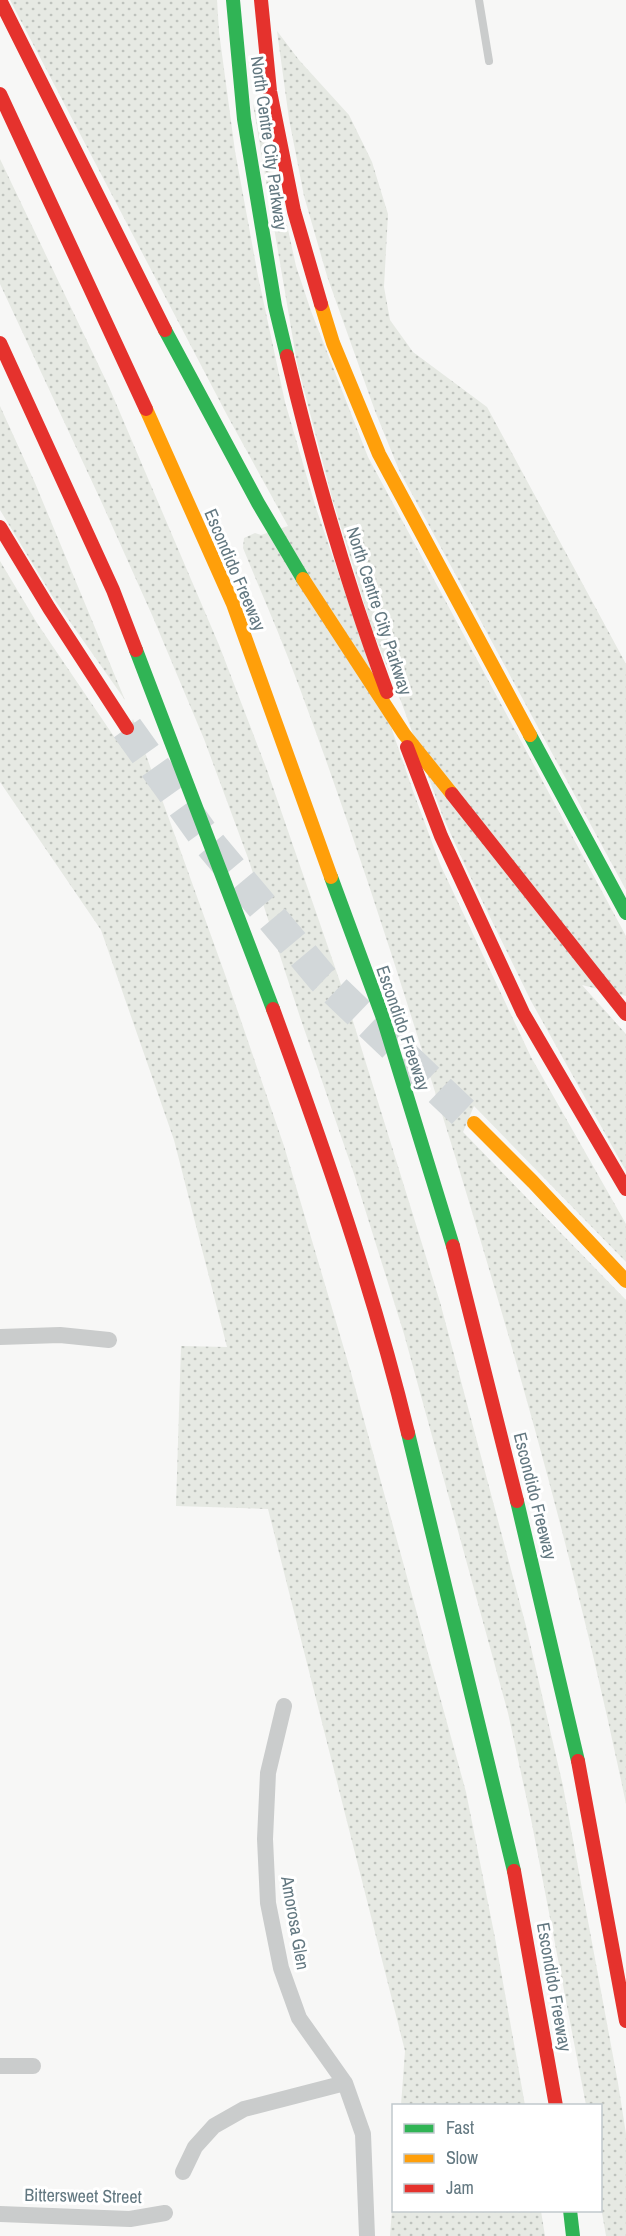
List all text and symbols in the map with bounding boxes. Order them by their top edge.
street label: North Centre City Parkway [245,54,294,232]
street label: Escondido Freeway [198,505,273,635]
street label: North Centre City Parkway [340,524,419,699]
street label: Escondido Freeway [370,962,437,1094]
street label: Escondido Freeway [508,1430,564,1563]
street label: Amorosa Glen [275,1873,316,1972]
street label: Escondido Freeway [531,1921,578,2054]
legend [392,2104,602,2212]
text: Fast [446,2115,474,2140]
text: Slow [446,2145,478,2170]
text: Jam [446,2175,474,2200]
street label: Bittersweet Street [24,2182,142,2209]

